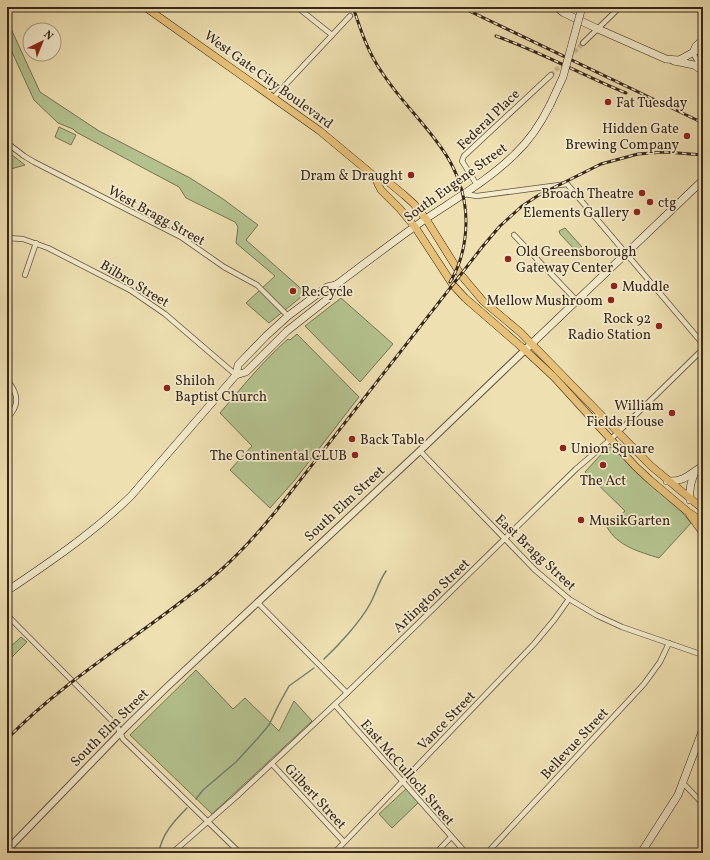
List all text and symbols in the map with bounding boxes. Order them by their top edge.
north arrow [22,22,62,62]
street label: West Gate City Boulevard [200,27,337,134]
text: N [40,28,56,44]
street label: Federal Place [454,85,525,155]
place label: Fat Tuesday [616,94,688,113]
marker: Fat Tuesday [603,97,613,107]
place label: Hidden Gate Brewing Company [565,120,679,155]
marker: Hidden Gate Brewing Company [682,131,692,141]
street label: South Eugene Street [400,139,512,227]
place label: Dram & Draught [300,167,403,186]
marker: Dram & Draught [406,170,416,180]
street label: West Bragg Street [104,182,208,251]
place label: Broach Theatre [541,185,634,204]
marker: Broach Theatre [637,188,647,198]
place label: ctg [658,194,676,213]
marker: ctg [645,197,655,207]
place label: Elements Gallery [523,204,629,223]
marker: Elements Gallery [632,207,642,217]
place label: Old Greensborough Gateway Center [516,243,637,278]
marker: Old Greensborough Gateway Center [503,254,513,264]
street label: Bilbro Street [96,256,172,312]
place label: Muddle [622,278,670,297]
marker: Muddle [609,281,619,291]
place label: Re:Cycle [301,283,353,302]
marker: Re:Cycle [288,286,298,296]
place label: Mellow Mushroom [487,292,603,311]
marker: Mellow Mushroom [606,295,616,305]
place label: Rock 92 Radio Station [568,310,651,345]
marker: Rock 92 Radio Station [654,321,664,331]
place label: Shiloh Baptist Church [175,372,267,407]
marker: Shiloh Baptist Church [162,383,172,393]
place label: William Fields House [586,397,664,432]
marker: William Fields House [667,408,677,418]
place label: Back Table [360,431,425,450]
marker: Back Table [347,434,357,444]
place label: Union Square [571,440,655,459]
marker: Union Square [558,443,568,453]
place label: The Continental CLUB [210,447,347,466]
marker: The Continental CLUB [350,450,360,460]
marker: The Act [598,460,608,470]
street label: South Elm Street [301,462,389,546]
place label: The Act [580,472,626,491]
street label: East Bragg Street [490,511,580,596]
place label: MusikGarten [589,512,670,531]
marker: MusikGarten [576,515,586,525]
street label: Arlington Street [390,555,475,638]
street label: South Elm Street [67,685,153,771]
street label: Vance Street [414,687,480,755]
street label: Bellevue Street [537,704,613,784]
street label: East McCulloch Street [356,716,458,830]
street label: Gilbert Street [280,760,350,834]

